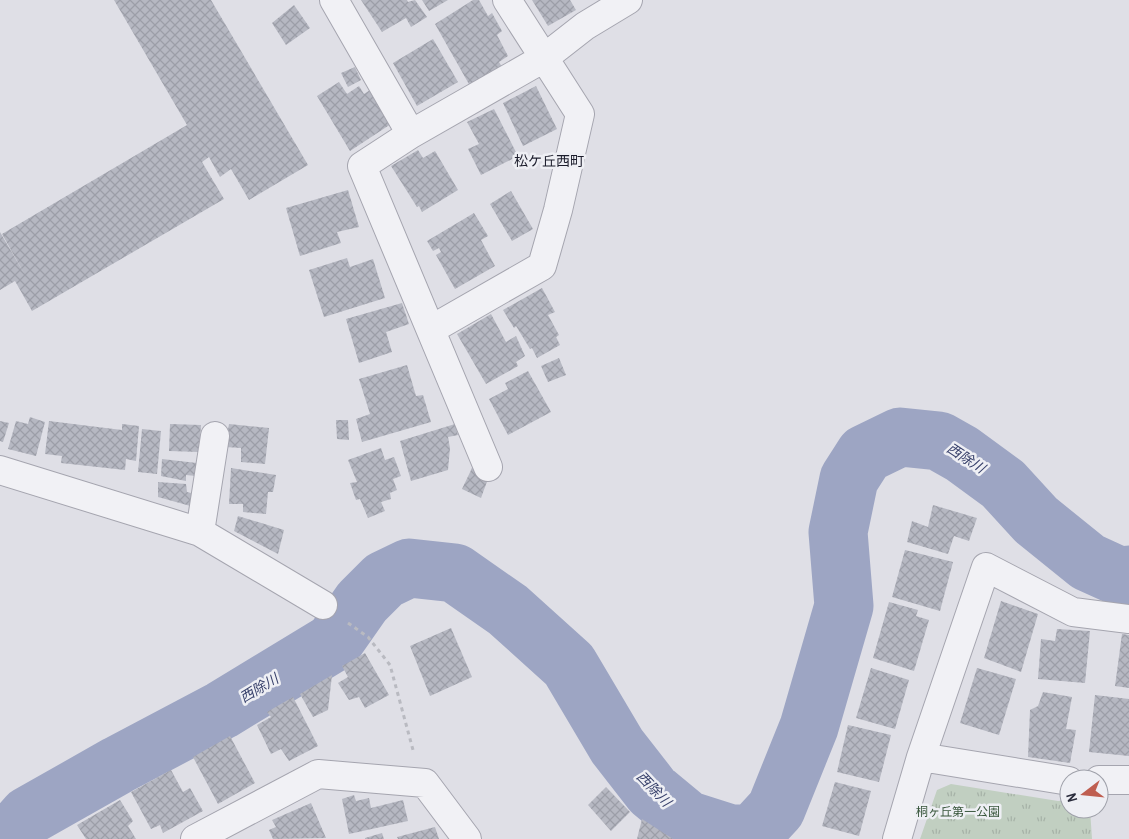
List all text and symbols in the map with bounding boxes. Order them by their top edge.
district label: 松ケ丘西町 [514,152,584,170]
water label: 西除川 [943,439,990,478]
water label: 西除川 [236,668,283,707]
water label: 西除川 [633,768,676,812]
north arrow [1059,769,1109,819]
text: N [1062,791,1081,804]
park label: 桐ヶ丘第一公園 [916,804,1000,820]

